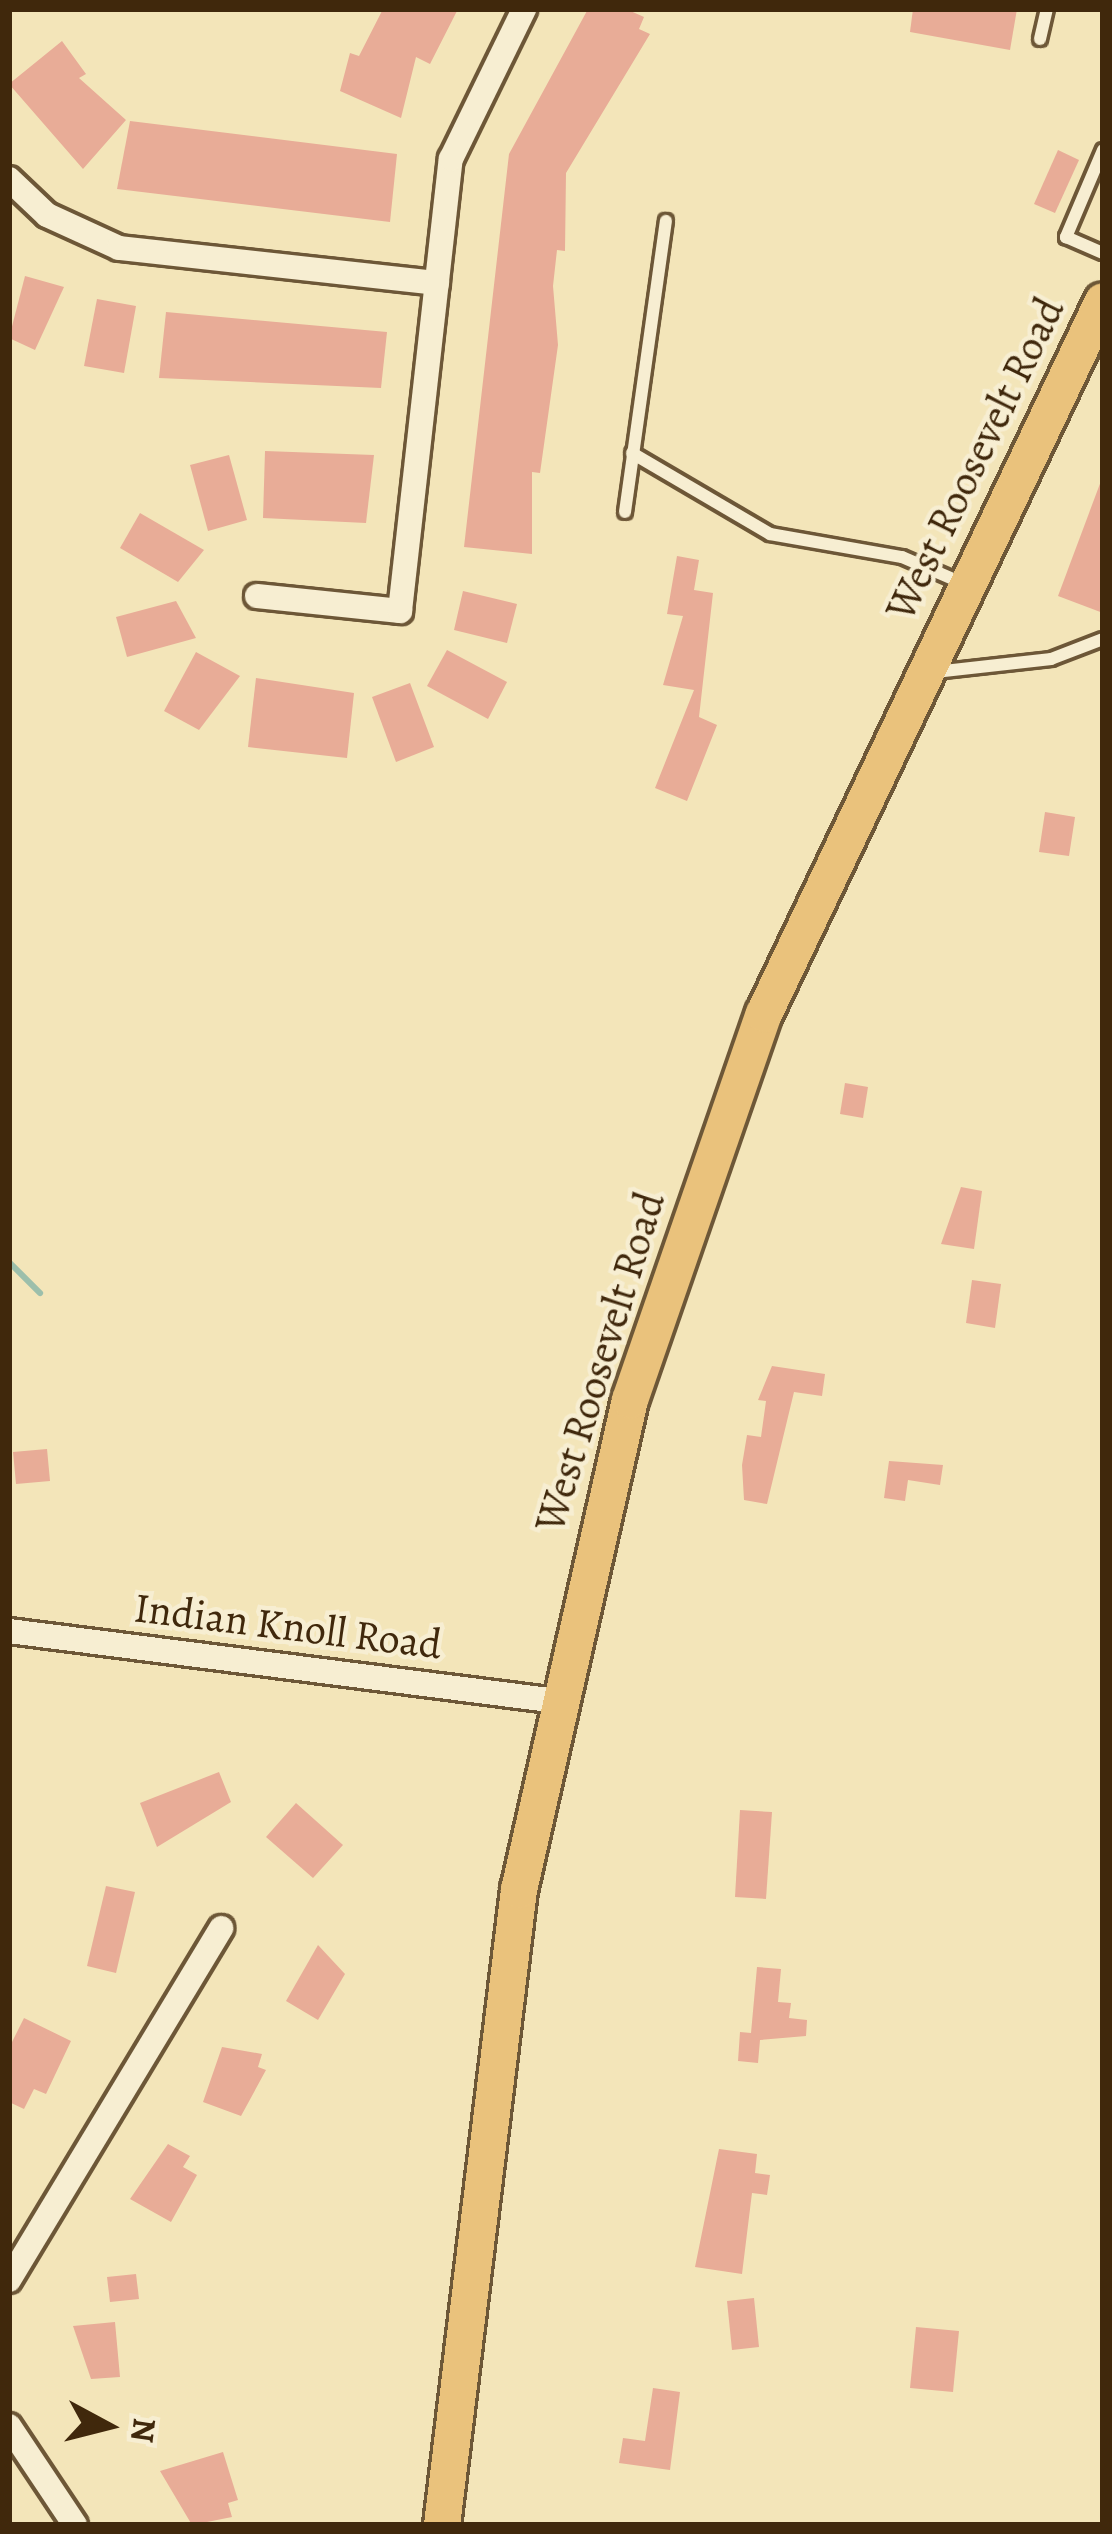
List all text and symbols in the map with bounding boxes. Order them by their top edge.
street label: West Roosevelt Road [875,290,1075,628]
street label: West Roosevelt Road [524,1186,676,1538]
street label: Indian Knoll Road [131,1582,445,1670]
north arrow [48,2366,168,2486]
text: N [120,2416,168,2445]

